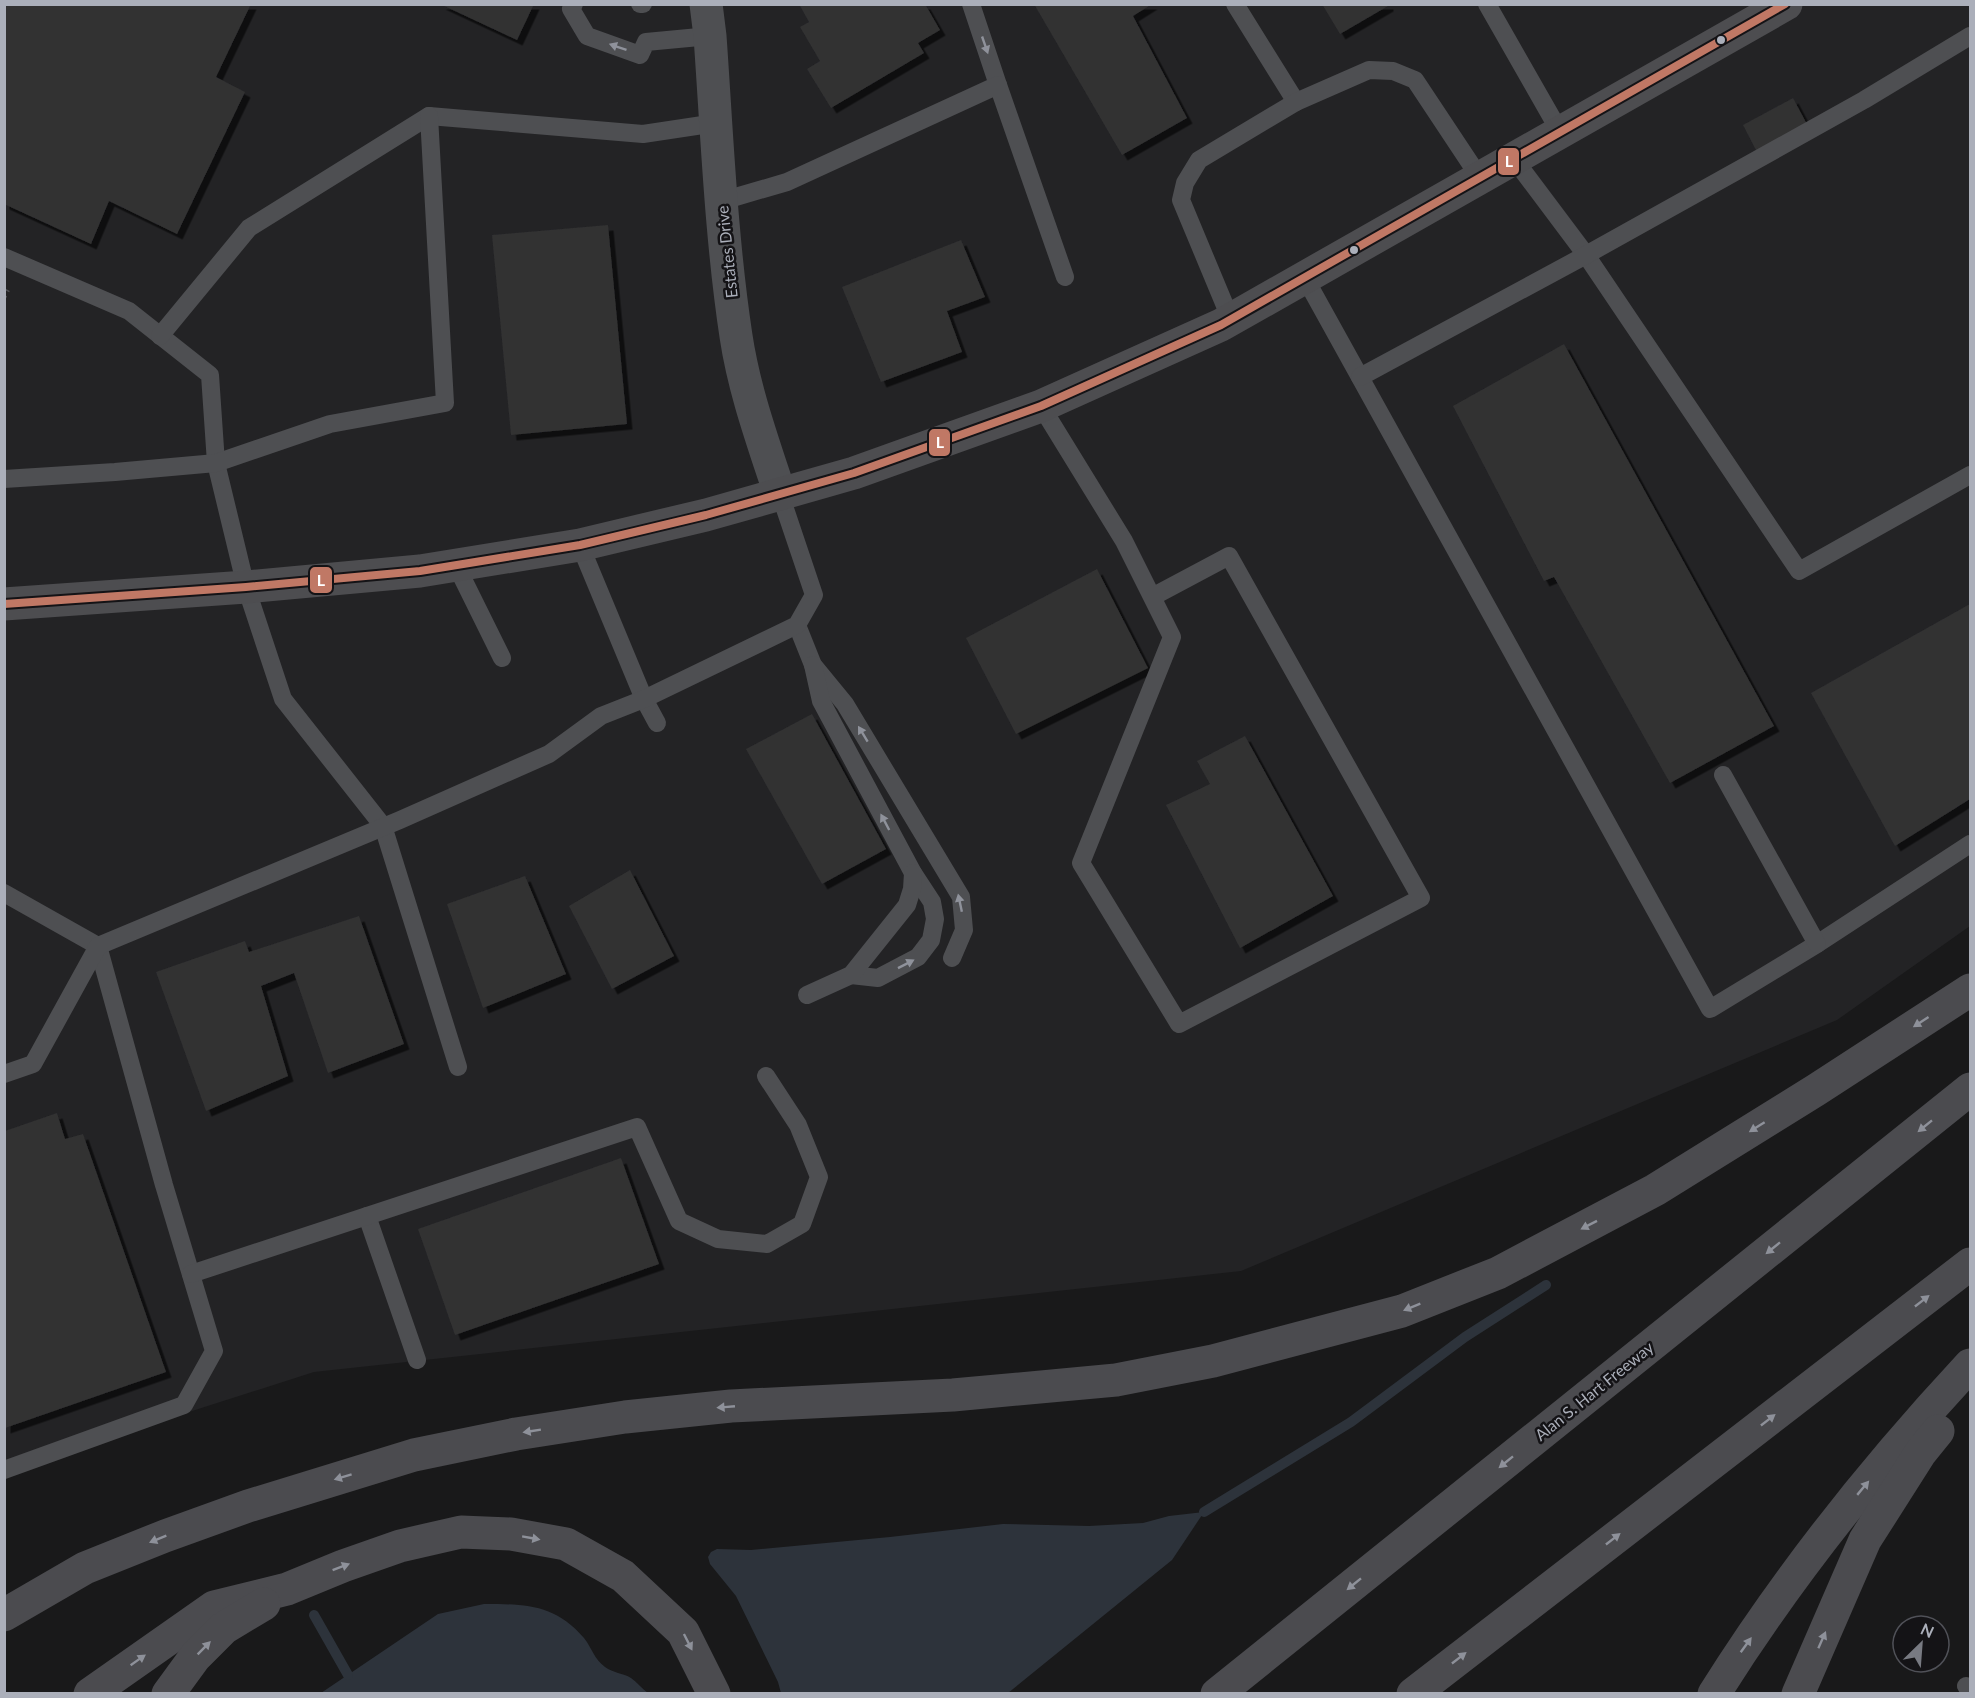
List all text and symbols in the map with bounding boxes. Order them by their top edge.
unlabelled marker [1715,34,1727,46]
one-way arrow [980,36,990,54]
one-way arrow [609,41,627,51]
line badge: L [1497,147,1520,176]
text: L [1505,151,1514,170]
street label: Estates Drive [712,205,741,299]
unlabelled marker [1348,244,1360,256]
line badge: L [928,428,951,457]
text: L [936,432,945,451]
line badge: L [309,566,333,594]
text: L [317,570,326,589]
one-way arrow [858,725,868,742]
one-way arrow [880,813,890,830]
one-way arrow [955,893,964,912]
one-way arrow [897,959,914,968]
one-way arrow [1913,1016,1930,1027]
one-way arrow [1917,1119,1933,1132]
one-way arrow [1750,1121,1766,1133]
one-way arrow [1580,1220,1597,1229]
one-way arrow [1765,1241,1781,1254]
one-way arrow [1915,1295,1930,1307]
one-way arrow [1403,1303,1421,1312]
street label: Alan S. Hart Freeway [1531,1337,1657,1444]
one-way arrow [716,1402,735,1412]
one-way arrow [1760,1413,1776,1426]
one-way arrow [522,1427,541,1436]
one-way arrow [1498,1455,1514,1468]
one-way arrow [334,1473,352,1482]
one-way arrow [1856,1481,1869,1496]
one-way arrow [1606,1533,1621,1545]
one-way arrow [521,1534,540,1543]
one-way arrow [149,1535,167,1544]
one-way arrow [333,1562,351,1572]
one-way arrow [1346,1577,1362,1590]
north arrow [1891,1614,1951,1674]
text: N [1918,1619,1937,1641]
one-way arrow [1818,1631,1827,1649]
one-way arrow [684,1634,693,1651]
one-way arrow [1740,1637,1752,1653]
one-way arrow [197,1642,211,1656]
one-way arrow [1451,1651,1467,1664]
one-way arrow [130,1655,146,1666]

